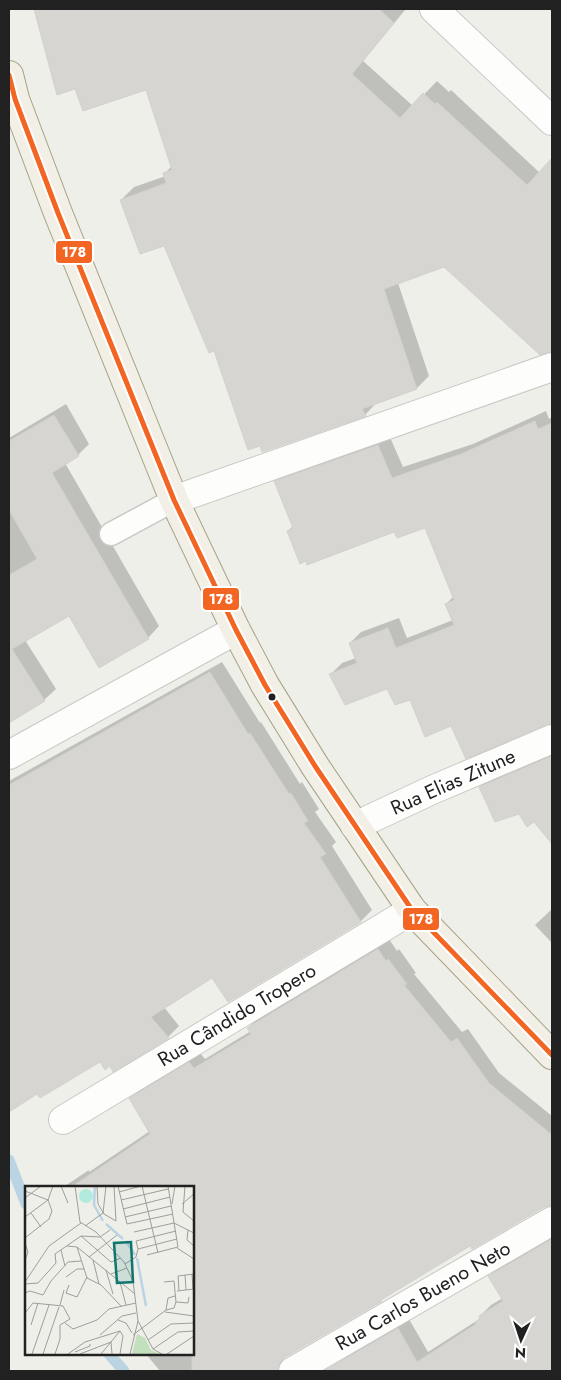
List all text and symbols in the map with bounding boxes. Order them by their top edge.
line badge: 178 [55,240,93,264]
text: 178 [62,242,86,262]
line badge: 178 [202,587,240,611]
text: 178 [209,589,233,609]
unlabelled marker [267,692,277,702]
street label: Rua Elias Zitune [386,742,520,822]
line badge: 178 [402,907,440,931]
text: 178 [409,909,433,929]
street label: Rua Cândido Tropero [152,956,322,1074]
inset map [25,1186,194,1355]
street label: Rua Carlos Bueno Neto [330,1234,516,1358]
north arrow [496,1315,546,1365]
text: N [514,1343,526,1363]

